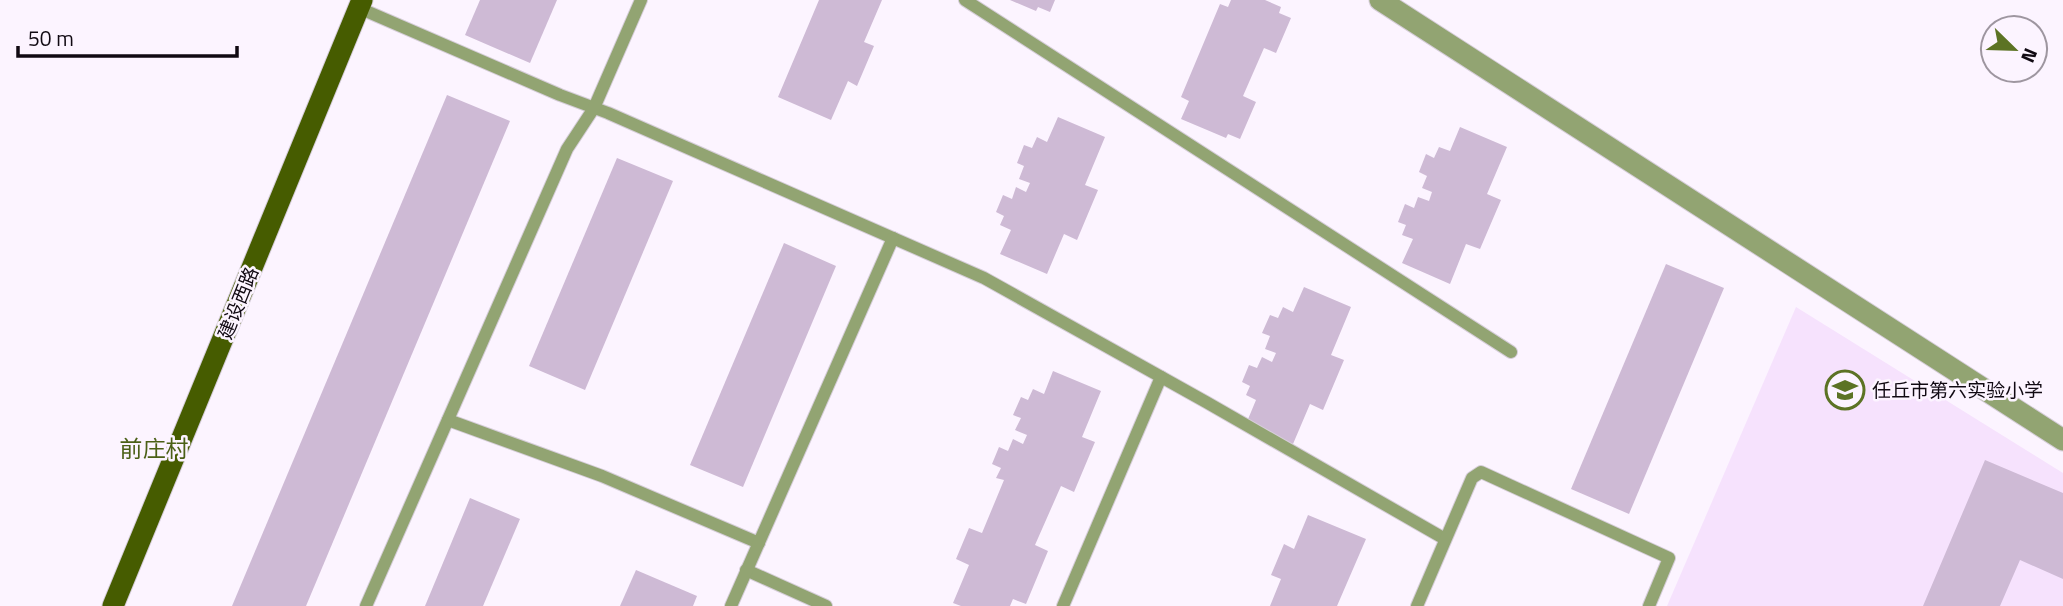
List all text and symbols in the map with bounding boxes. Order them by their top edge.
scale bar [18,14,236,58]
north arrow [1979,14,2049,84]
text: 50 m [28,22,74,54]
text: N [2014,44,2046,68]
street label: 建设西路 [210,262,265,343]
school or university icon: 任丘市第六实验小学 [1824,369,1866,411]
place label: 任丘市第六实验小学 [1872,375,2043,404]
district label: 前庄村 [120,431,189,466]

